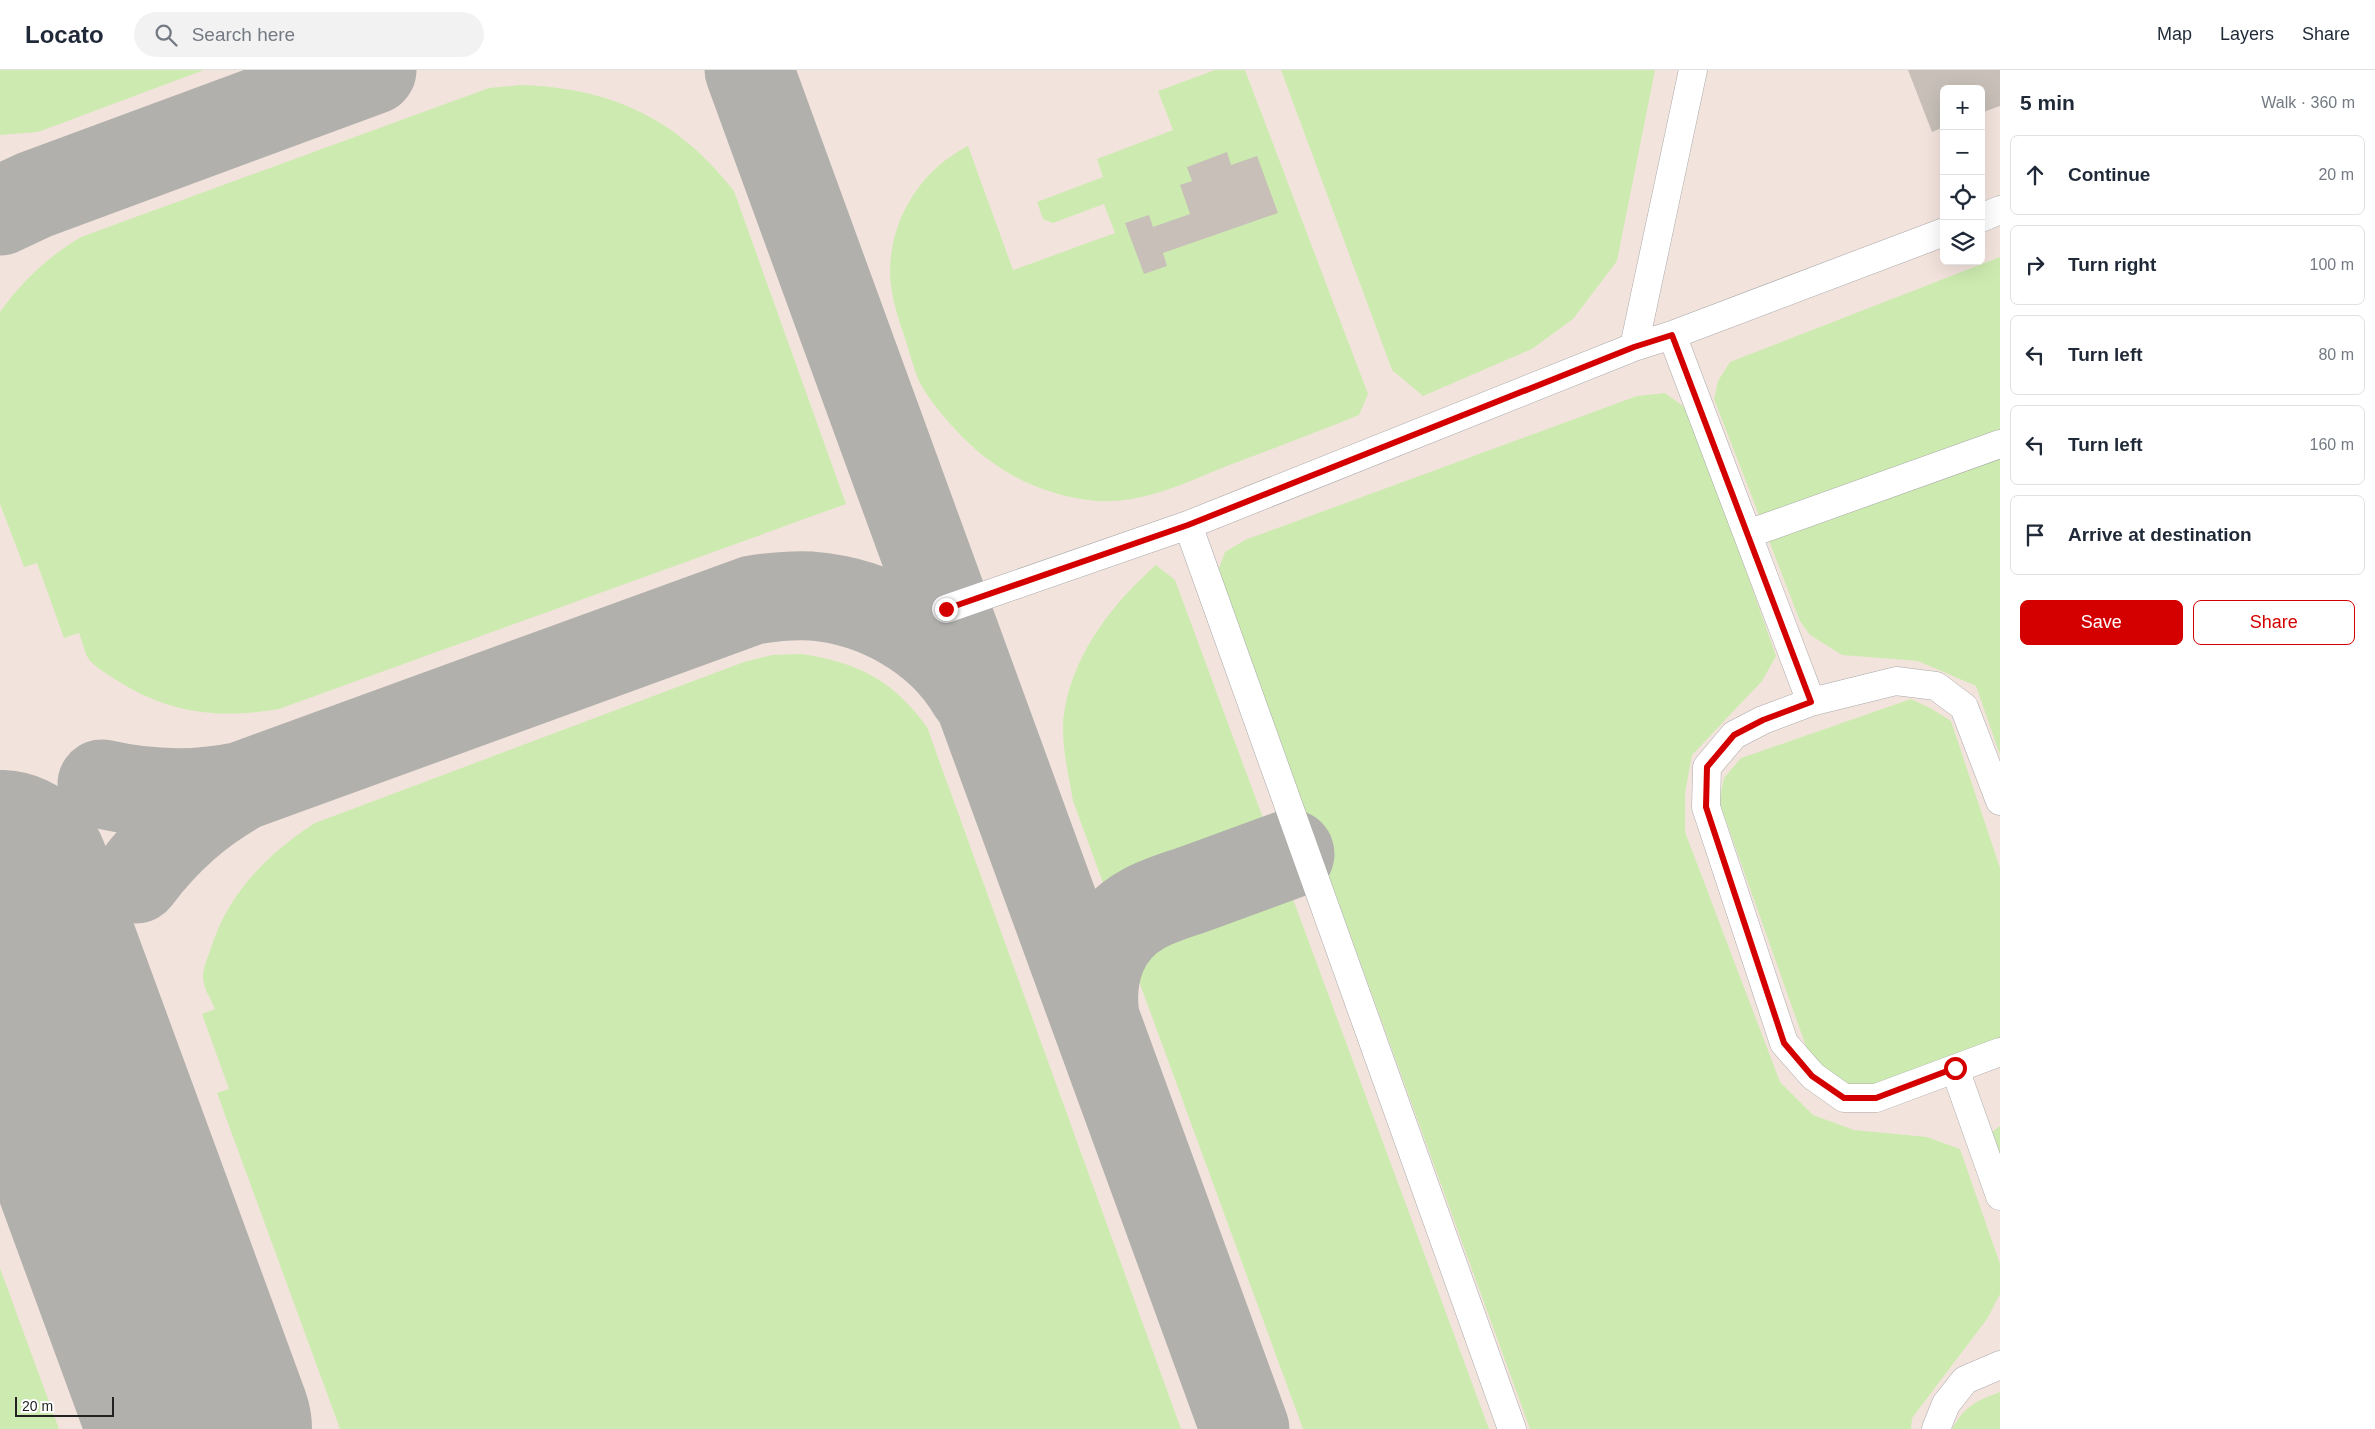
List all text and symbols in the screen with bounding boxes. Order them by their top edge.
search box [134,12,484,57]
text: Locato [25,21,104,48]
icon: search [152,21,180,49]
text: Search here [192,24,295,45]
text: Map [2157,24,2192,44]
text: Layers [2220,24,2274,44]
text: Share [2302,24,2350,44]
map controls [1940,85,1985,265]
button: + [1940,85,1985,130]
text: 5 min [2020,91,2075,114]
text: Walk · 360 m [2261,94,2355,111]
button: − [1940,130,1985,175]
icon: ahead [2021,161,2049,189]
text: Continue [2068,164,2150,185]
text: 20 m [2318,166,2354,183]
button: locate [1940,175,1985,220]
button: layers [1940,220,1985,265]
icon: right [2021,251,2049,279]
text: Turn right [2068,254,2156,275]
text: 100 m [2310,256,2354,273]
icon: left [2021,341,2049,369]
text: Turn left [2068,344,2143,365]
text: 80 m [2318,346,2354,363]
icon: left [2021,431,2049,459]
text: Turn left [2068,434,2143,455]
text: 160 m [2310,436,2354,453]
icon: arrive [2021,521,2049,549]
text: Arrive at destination [2068,524,2252,545]
route end [935,598,958,621]
button: Save [2020,600,2183,645]
button: Share [2193,600,2355,645]
route start [1944,1057,1967,1080]
scale bar [15,1394,114,1417]
text: 20 m [22,1398,53,1414]

